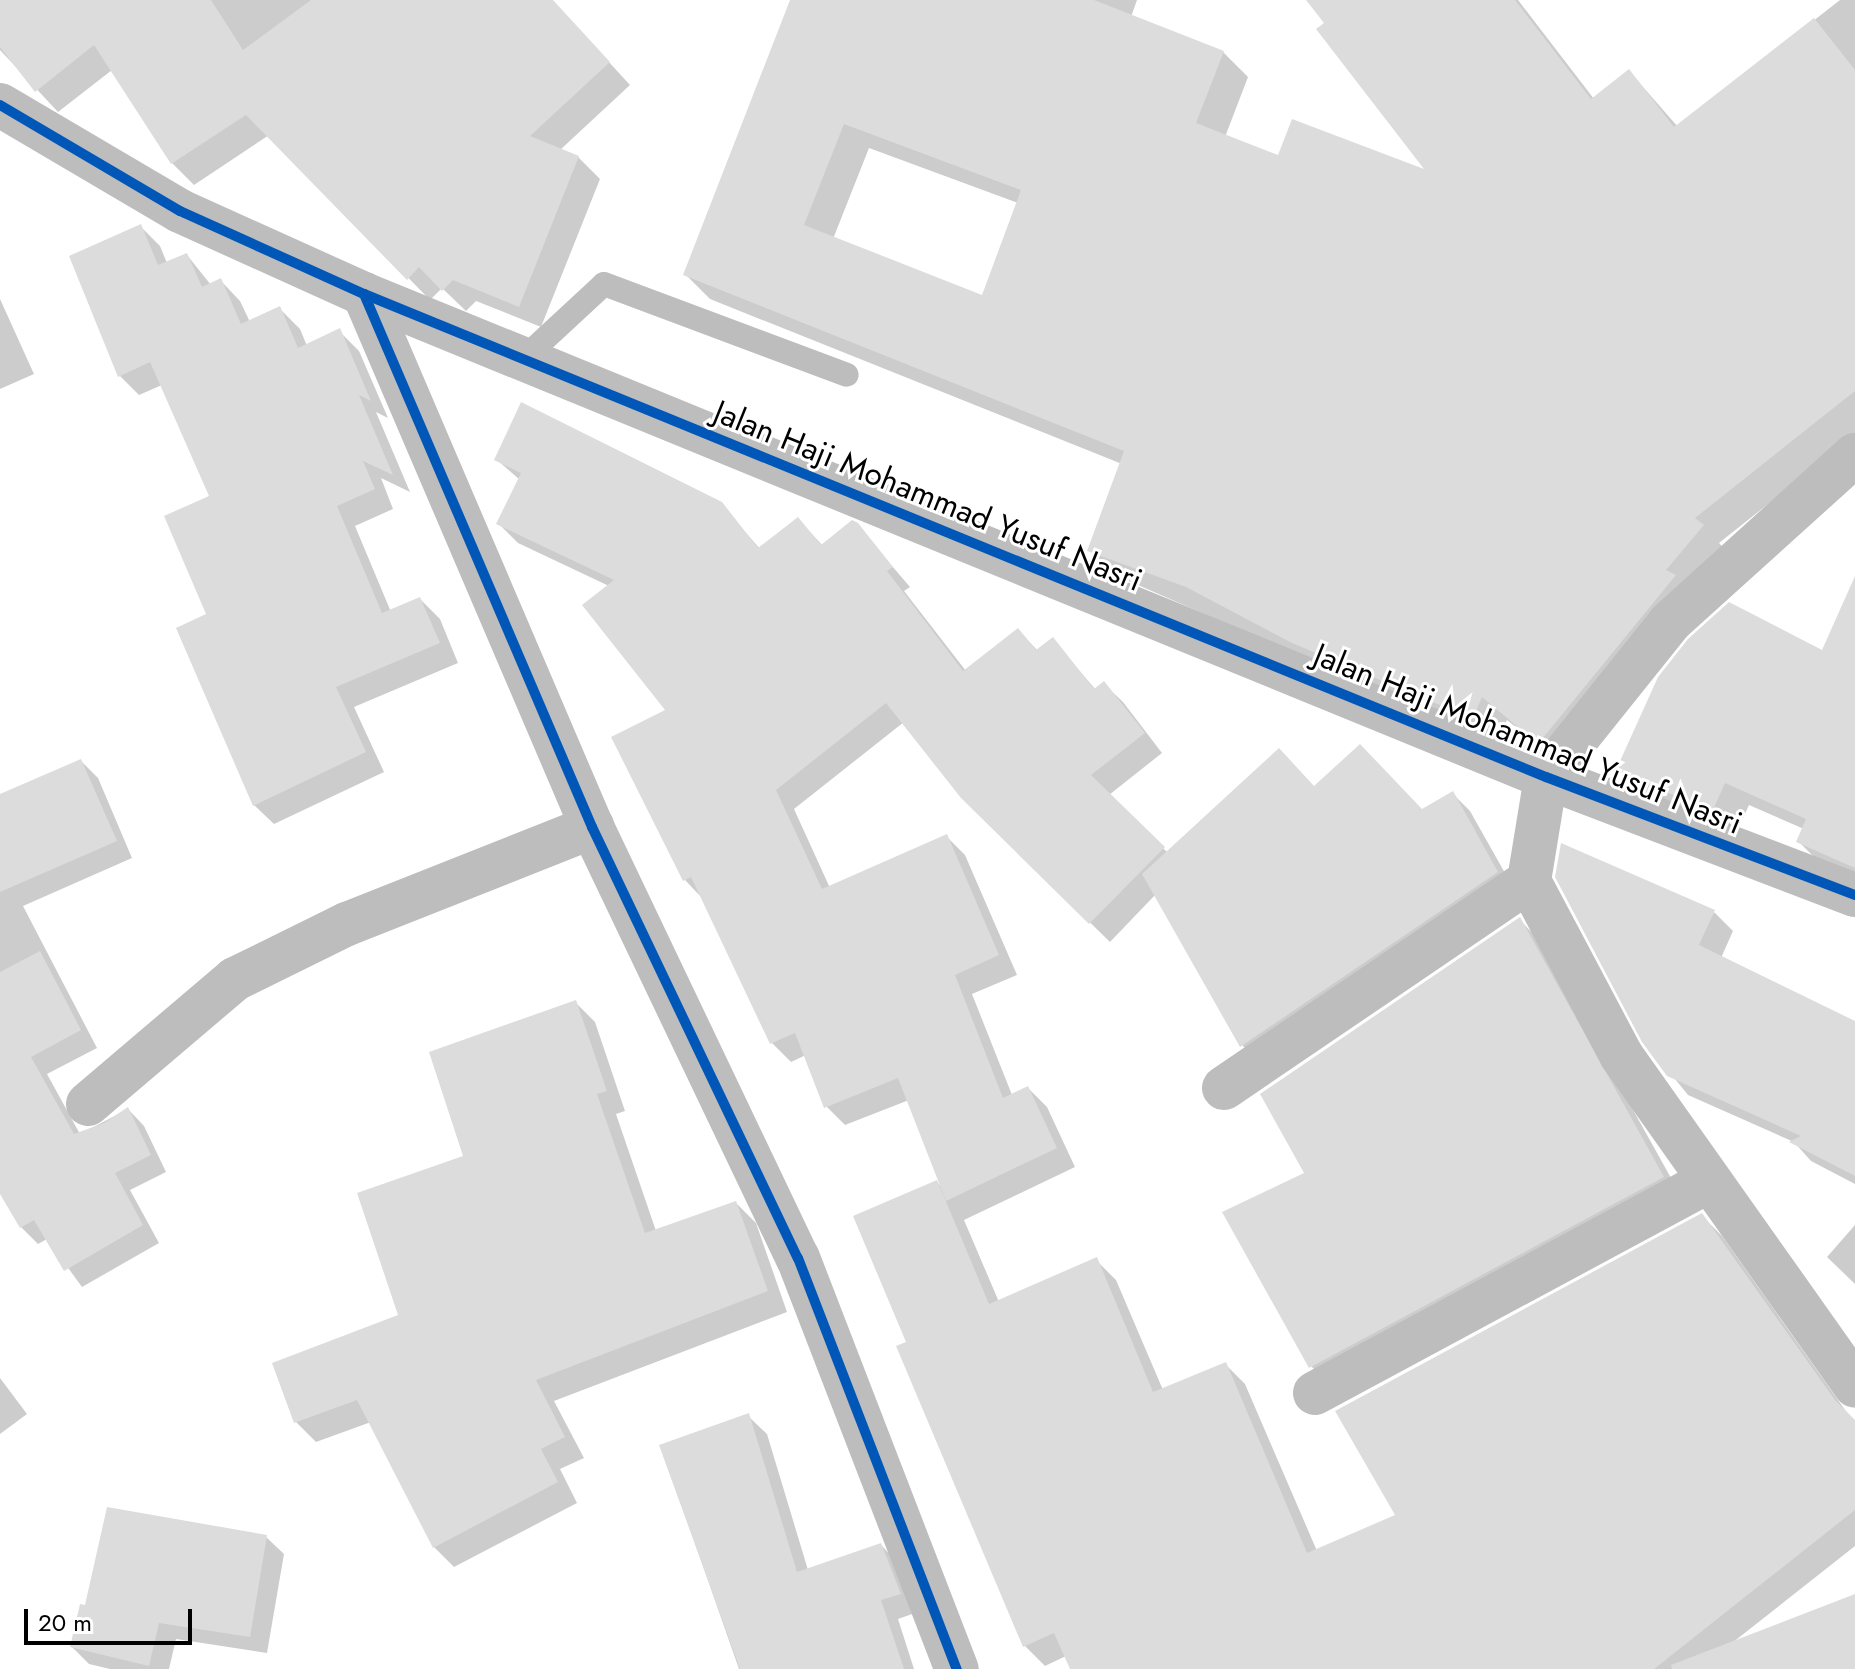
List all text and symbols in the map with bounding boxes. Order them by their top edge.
street label: Jalan Haji Mohammad Yusuf Nasri [708,392,1148,600]
street label: Jalan Haji Mohammad Yusuf Nasri [1308,635,1748,843]
scale bar [28,1593,196,1643]
text: 20 m [38,1605,92,1640]

